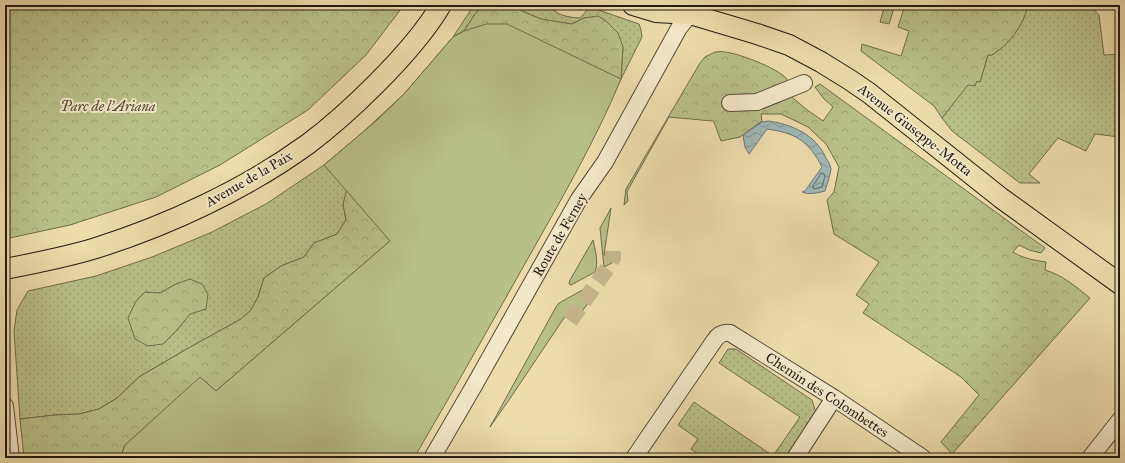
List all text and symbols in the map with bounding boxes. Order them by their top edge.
street label: Avenue Giuseppe-Motta [854,80,976,180]
park label: Parc de l'Ariana [61,98,156,115]
street label: Avenue de la Paix [202,147,296,211]
street label: Route de Ferney [529,190,591,280]
street label: Chemin des Colombettes [762,349,892,441]

